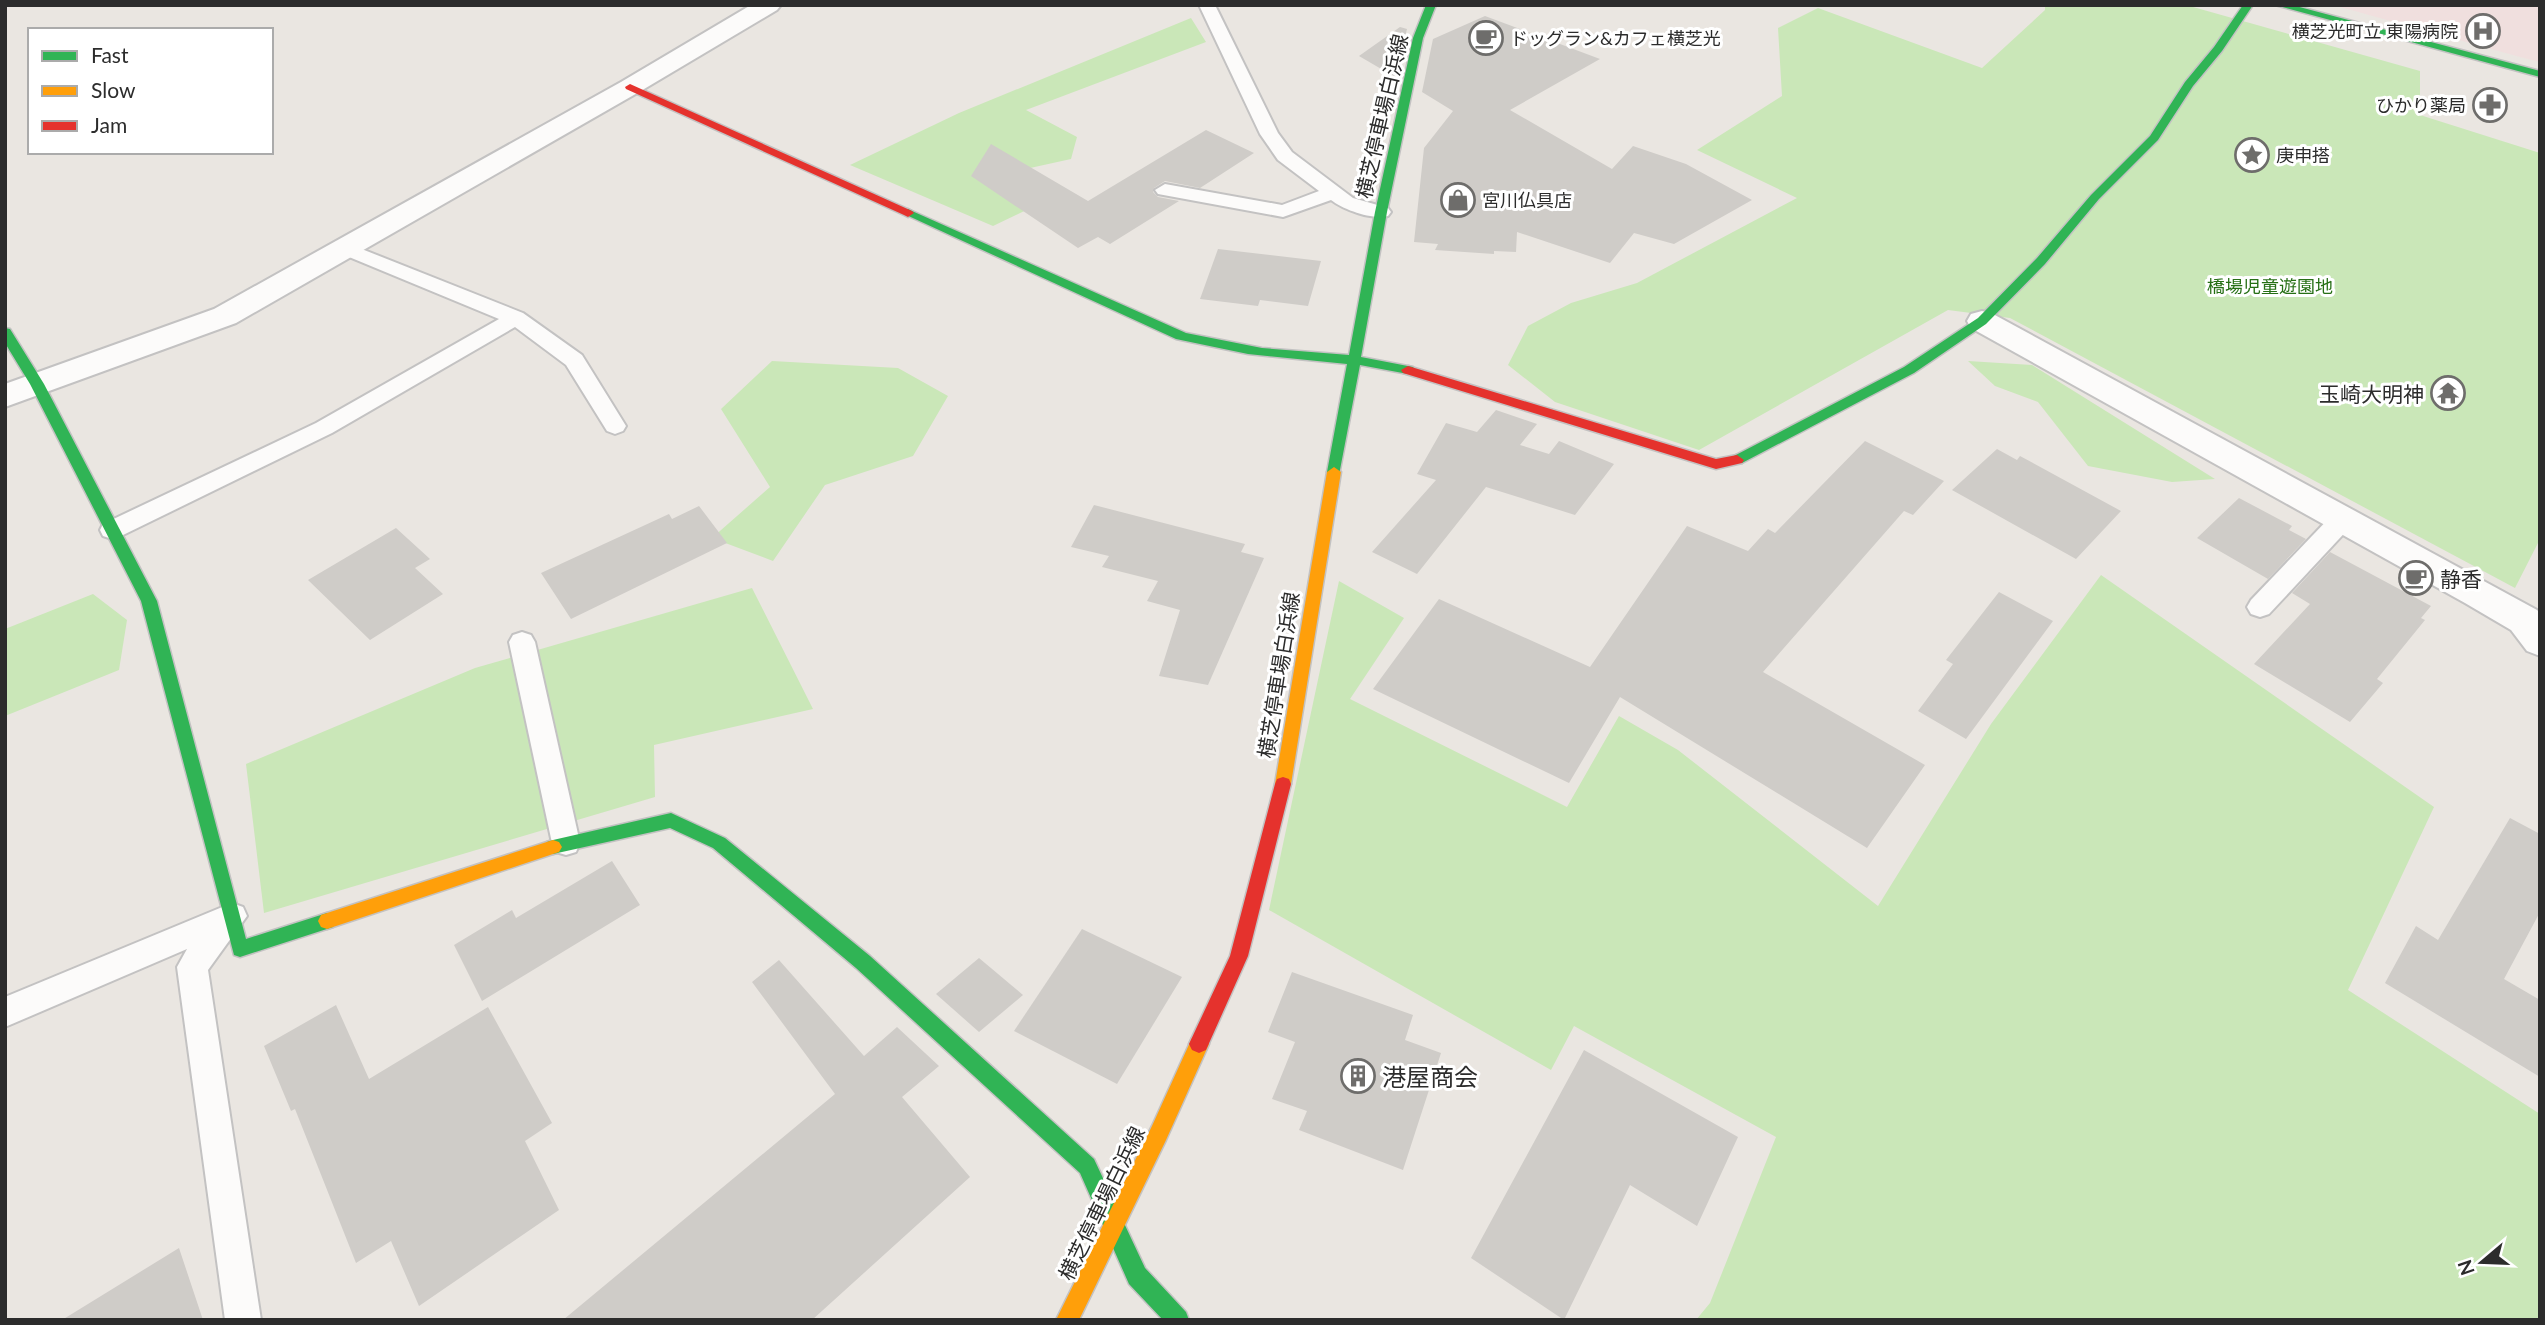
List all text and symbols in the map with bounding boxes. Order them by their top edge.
hospital icon: 横芝光町立 東陽病院 [2464,12,2502,50]
cafe icon: ドッグラン&カフェ横芝光 [1467,19,1505,57]
place label: 横芝光町立 東陽病院 [2291,20,2458,42]
place label: ドッグラン&カフェ横芝光 [1510,27,1721,49]
legend [28,28,273,154]
street label: 横芝停車場白浜線 [1350,31,1412,201]
text: Fast [91,42,129,67]
text: Slow [91,77,136,102]
pharmacy icon: ひかり薬局 [2471,86,2509,124]
place label: ひかり薬局 [2376,94,2466,116]
text: Jam [91,112,127,137]
place icon: 庚申搭 [2233,136,2271,174]
place label: 庚申搭 [2276,144,2330,166]
shop icon: 宮川仏具店 [1439,181,1477,219]
place label: 宮川仏具店 [1482,189,1572,211]
park label: 橋場児童遊園地 [2207,275,2333,297]
temple icon: 玉崎大明神 [2429,374,2467,412]
place label: 玉崎大明神 [2319,381,2424,406]
cafe icon: 静香 [2397,559,2435,597]
place label: 静香 [2440,566,2482,591]
street label: 横芝停車場白浜線 [1253,590,1303,760]
building icon: 港屋商会 [1339,1057,1377,1095]
place label: 港屋商会 [1382,1062,1478,1091]
street label: 横芝停車場白浜線 [1053,1122,1149,1284]
north arrow [2447,1227,2517,1297]
text: N [2452,1257,2479,1278]

